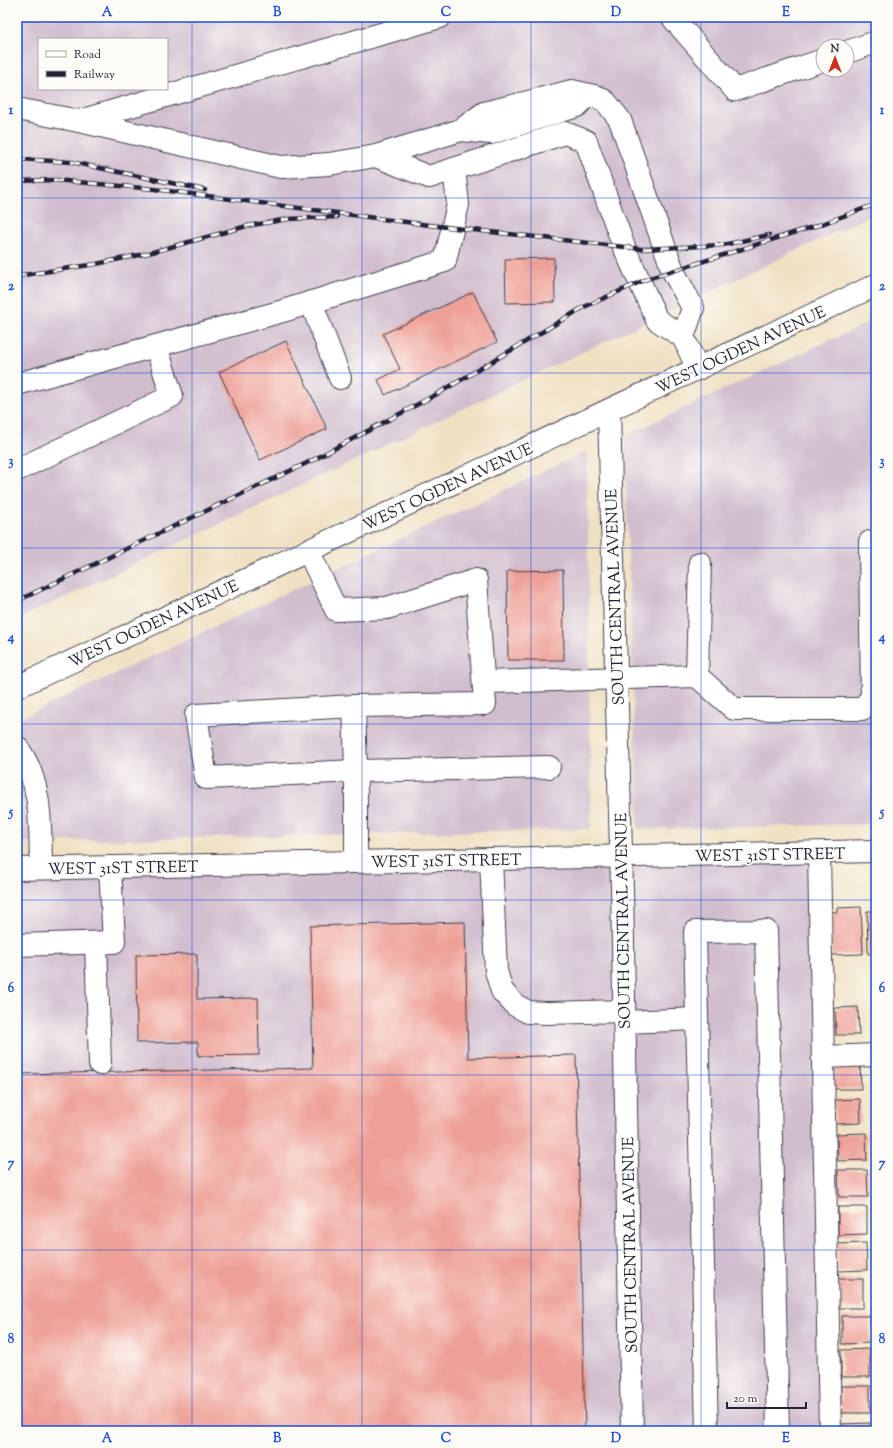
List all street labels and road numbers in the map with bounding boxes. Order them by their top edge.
street label: WEST OGDEN AVENUE [652,301,830,401]
street label: WEST OGDEN AVENUE [359,438,537,538]
street label: SOUTH CENTRAL AVENUE [601,488,632,705]
street label: WEST OGDEN AVENUE [65,575,243,675]
street label: SOUTH CENTRAL AVENUE [611,812,638,1029]
street label: WEST 31ST STREET [695,844,846,869]
street label: WEST 31ST STREET [371,850,522,875]
street label: WEST 31ST STREET [48,857,199,882]
street label: SOUTH CENTRAL AVENUE [618,1136,645,1353]

